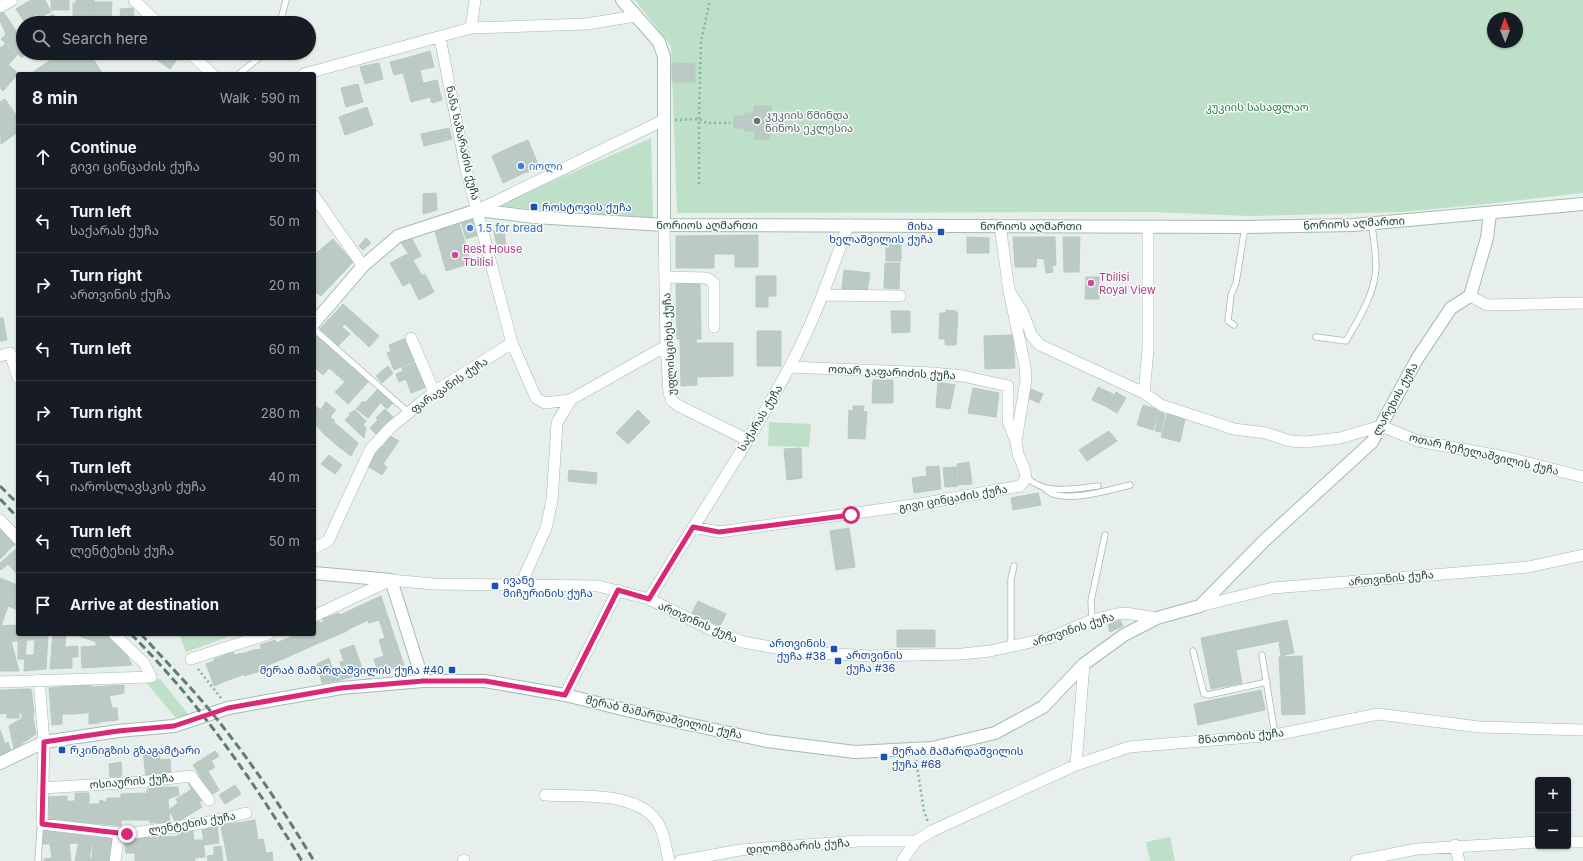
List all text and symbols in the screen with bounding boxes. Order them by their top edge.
north arrow [1487,12,1523,48]
search box [16,16,316,60]
icon: search [30,27,52,49]
text: Search here [62,29,148,48]
street label: ნანა ხაზარაძის ქუჩა [443,84,483,202]
text: 8 min [32,88,78,108]
text: Walk · 590 m [220,90,300,106]
park label: კუკიის სასაფლაო [1205,100,1309,114]
place label: კუკიის წმინდა ნინოს ეკლესია [765,108,853,135]
marker: კუკიის წმინდა ნინოს ეკლესია [752,116,762,126]
text: Continue [70,138,137,157]
icon: ahead [32,146,54,168]
text: 90 m [269,149,300,165]
text: გივი ცინცაძის ქუჩა [70,158,200,174]
place label: იოლი [529,159,562,173]
marker: იოლი [516,161,526,171]
place label: როსტოვის ქუჩა [542,200,632,214]
text: Turn left [70,202,131,221]
marker: როსტოვის ქუჩა [529,202,539,212]
icon: left [32,210,54,232]
text: 50 m [269,213,300,229]
street label: ნორიოს აღმართი [1303,213,1405,233]
street label: ნორიოს აღმართი [656,218,758,232]
place label: მიხა ხელაშვილის ქუჩა [829,219,933,246]
street label: ნორიოს აღმართი [980,219,1082,233]
place label: 1.5 for bread [478,221,543,235]
text: საქარას ქუჩა [70,222,159,238]
marker: 1.5 for bread [465,223,475,233]
marker: მიხა ხელაშვილის ქუჩა [936,227,946,237]
place label: Rest House Tbilisi [463,242,522,269]
marker: Rest House Tbilisi [450,250,460,260]
text: Turn right [70,266,142,285]
place label: Tbilisi Royal View [1099,270,1156,297]
icon: right [32,274,54,296]
text: 20 m [269,277,300,293]
marker: Tbilisi Royal View [1086,278,1096,288]
text: ართვინის ქუჩა [70,286,171,302]
street label: უფლისციხეს ქუჩა [659,292,679,396]
icon: left [32,338,54,360]
text: Turn left [70,339,131,358]
text: 60 m [269,341,300,357]
street label: ფარავანის ქუჩა [408,354,490,416]
street label: ლარეხის ქუჩა [1369,360,1421,438]
street label: ოთარ ჯაფარიძის ქუჩა [828,362,956,382]
street label: საქარას ქუჩა [735,382,785,454]
icon: right [32,402,54,424]
text: Turn right [70,403,142,422]
text: 280 m [261,405,300,421]
street label: ოთარ ჩეჩელაშვილის ქუჩა [1408,430,1560,478]
text: Turn left [70,458,131,477]
icon: left [32,466,54,488]
text: 40 m [268,469,300,485]
text: იაროსლავსკის ქუჩა [70,478,206,494]
street label: გივი ცინცაძის ქუჩა [898,482,1008,514]
route start [842,506,860,524]
text: Turn left [70,522,131,541]
icon: left [32,530,54,552]
text: 50 m [269,533,300,549]
text: ლენტეხის ქუჩა [70,542,174,558]
street label: ართვინის ქუჩა [1348,567,1434,589]
place label: ივანე მიჩურინის ქუჩა [503,573,593,600]
marker: ივანე მიჩურინის ქუჩა [490,581,500,591]
icon: arrive [32,594,54,616]
text: Arrive at destination [70,595,219,614]
street label: ართვინის ქუჩა [656,598,740,646]
street label: ართვინის ქუჩა [1030,609,1116,649]
place label: ართვინის ქუჩა #38 [769,636,826,663]
marker: ართვინის ქუჩა #38 [829,644,839,654]
place label: ართვინის ქუჩა #36 [846,648,903,675]
marker: ართვინის ქუჩა #36 [833,656,843,666]
place label: მერაბ მამარდაშვილის ქუჩა #40 [260,663,444,677]
marker: მერაბ მამარდაშვილის ქუჩა #40 [447,665,457,675]
street label: მერაბ მამარდაშვილის ქუჩა [584,692,744,742]
street label: მნათობის ქუჩა [1197,725,1285,747]
place label: რკინიგზის გზაგამტარი [70,743,200,757]
place label: მერაბ მამარდაშვილის ქუჩა #68 [892,744,1024,771]
marker: რკინიგზის გზაგამტარი [57,745,67,755]
marker: მერაბ მამარდაშვილის ქუჩა #68 [879,752,889,762]
street label: ოსიაურის ქუჩა [89,770,175,792]
map controls [1535,777,1571,849]
button: + [1535,777,1571,813]
street label: ლენტეხის ქუჩა [147,808,237,838]
button: − [1535,813,1571,849]
route end [118,825,136,843]
street label: დიღომბარის ქუჩა [746,835,850,857]

